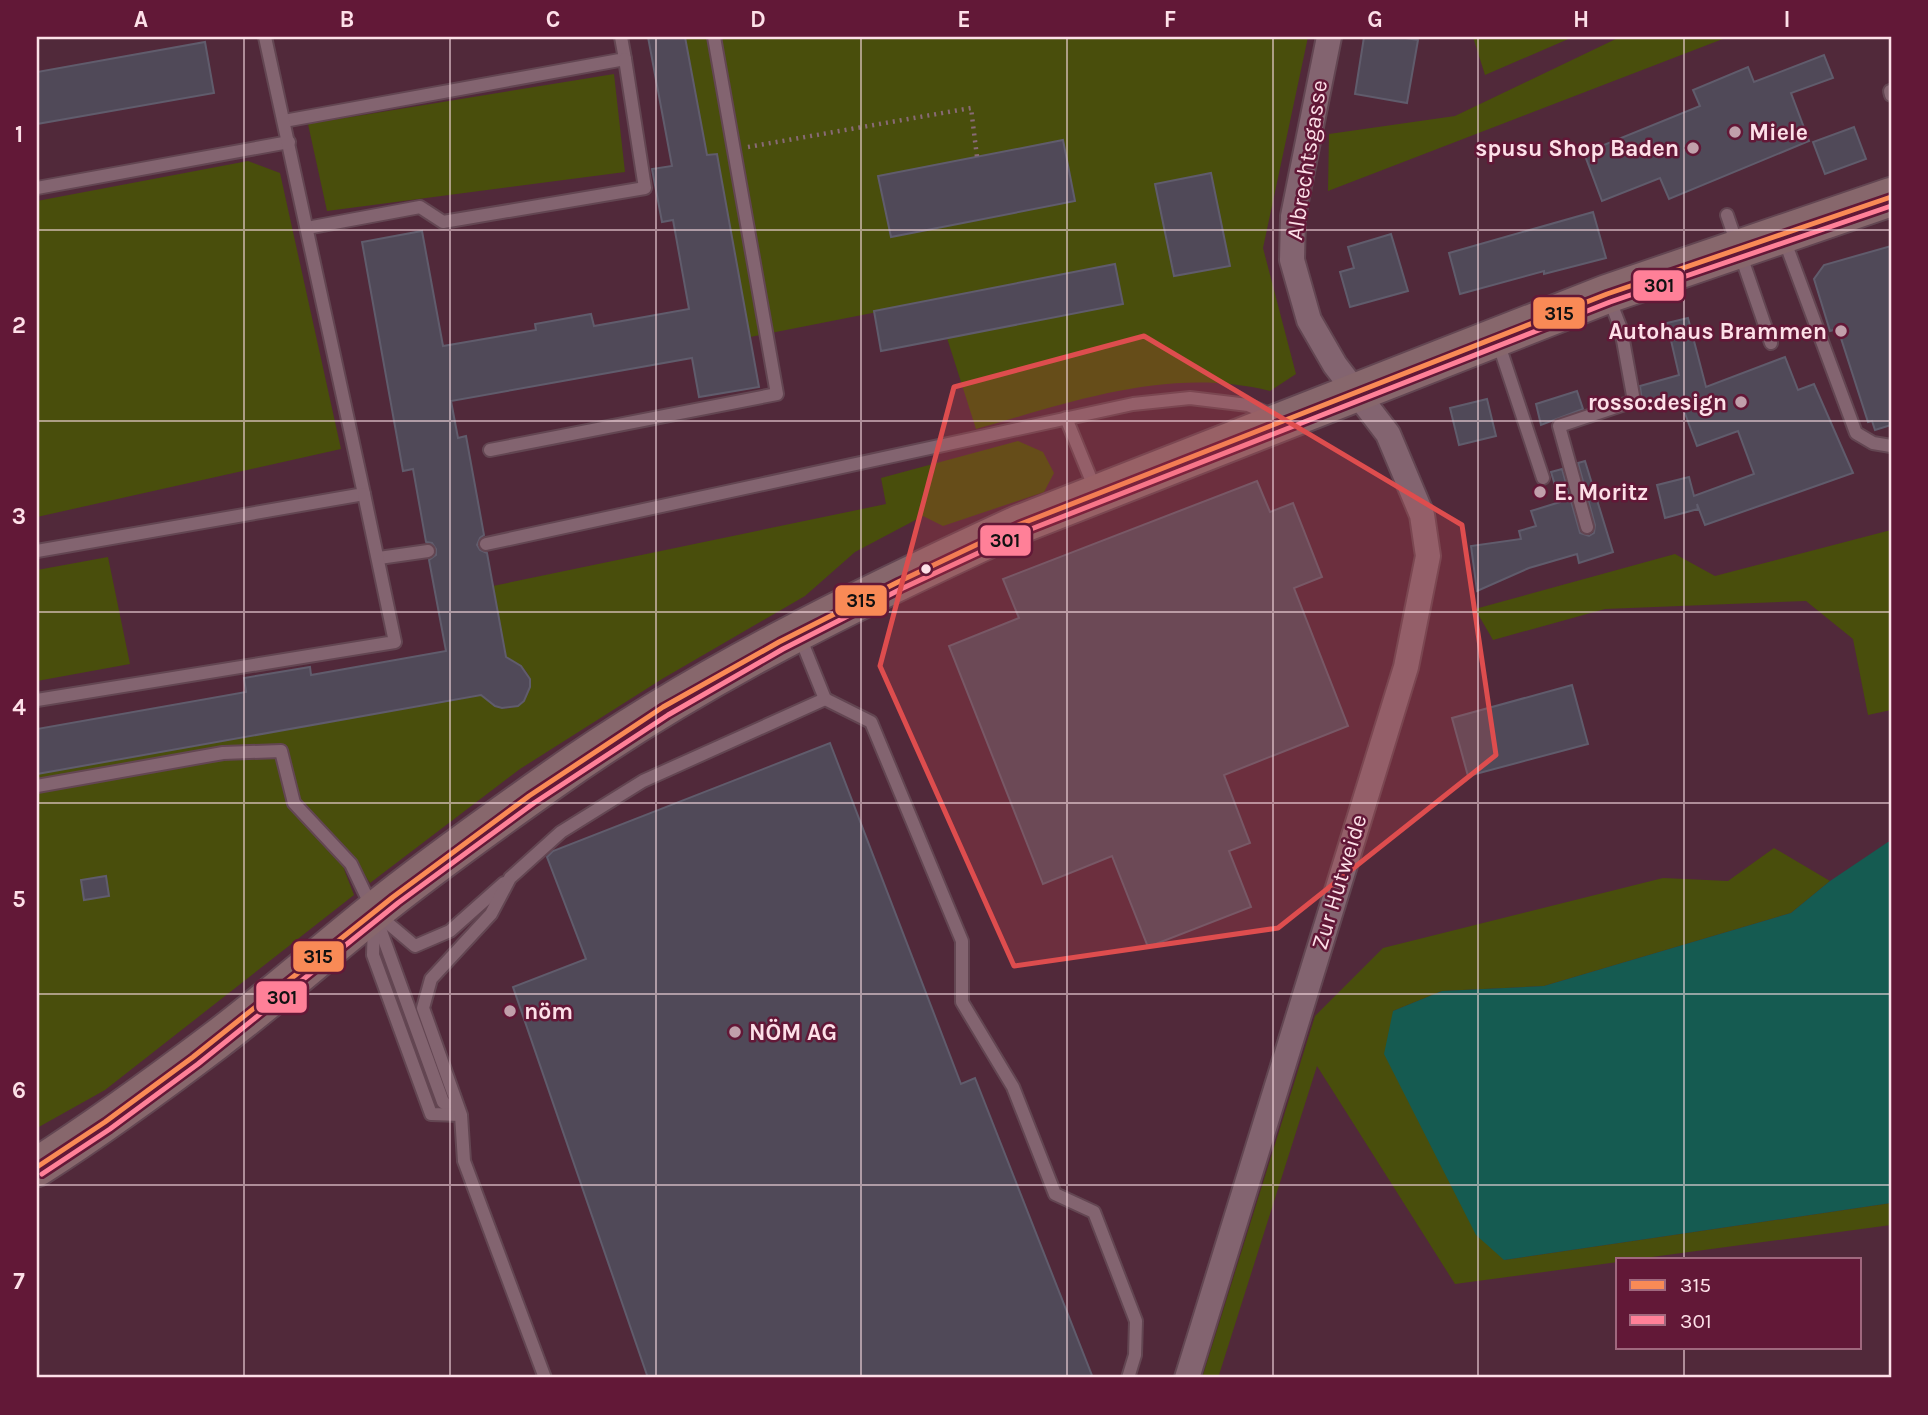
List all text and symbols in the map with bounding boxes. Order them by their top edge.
text: A [134,6,148,33]
text: B [340,6,354,33]
text: C [546,6,560,33]
text: D [750,6,766,33]
text: E [957,6,971,33]
text: F [1164,6,1176,33]
text: G [1367,6,1383,33]
text: H [1573,6,1589,33]
text: I [1783,6,1791,33]
street label: Albrechtsgasse [1281,78,1333,242]
place label: Miele [1749,119,1808,146]
text: 1 [15,121,23,148]
marker: Miele [1727,124,1743,140]
place label: spusu Shop Baden [1475,135,1679,162]
marker: spusu Shop Baden [1685,140,1701,156]
line badge: 301 [1632,269,1685,302]
text: 301 [1644,275,1674,297]
line badge: 315 [1532,296,1586,330]
text: 315 [1544,303,1574,325]
text: 2 [12,312,26,339]
place label: Autohaus Brammen [1608,318,1827,345]
marker: Autohaus Brammen [1833,323,1849,339]
place label: rosso:design [1588,389,1727,416]
marker: rosso:design [1733,394,1749,410]
place label: E. Moritz [1554,479,1648,506]
marker: E. Moritz [1532,484,1548,500]
text: 3 [12,503,26,530]
line badge: 301 [979,524,1032,557]
text: 301 [990,530,1020,552]
unlabelled marker [919,562,933,576]
line badge: 315 [834,584,888,617]
text: 315 [846,590,876,612]
text: 4 [12,694,26,721]
street label: Zur Hutweide [1306,811,1372,953]
text: 5 [12,886,26,913]
line badge: 315 [292,940,345,973]
text: 315 [303,946,333,968]
line badge: 301 [255,980,308,1014]
text: 301 [267,987,297,1009]
place label: nöm [524,998,573,1025]
marker: nöm [502,1003,518,1019]
place label: NÖM AG [749,1018,837,1046]
marker: NÖM AG [727,1024,743,1040]
text: 6 [12,1077,26,1104]
legend [1616,1258,1862,1348]
text: 7 [13,1268,25,1295]
text: 315 [1680,1273,1711,1297]
text: 301 [1680,1309,1712,1333]

